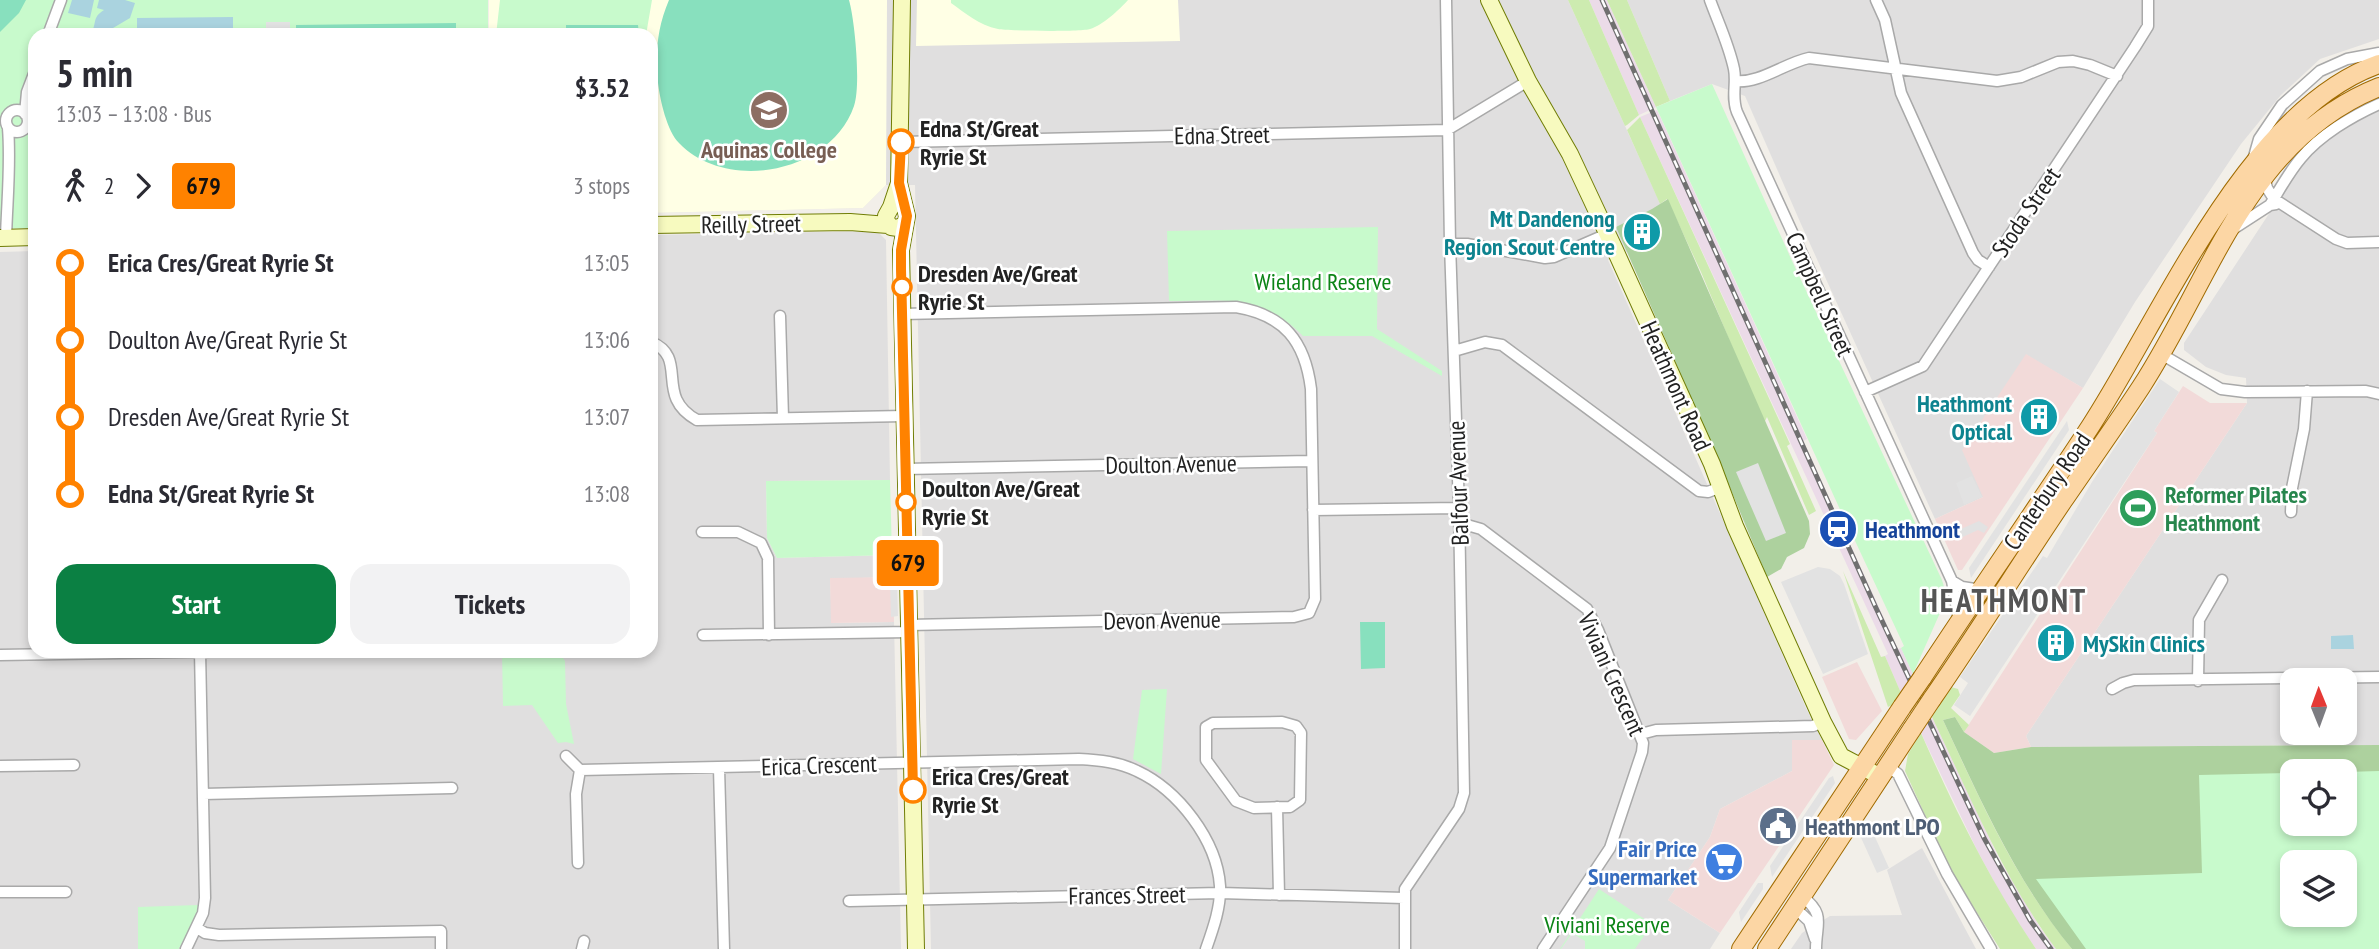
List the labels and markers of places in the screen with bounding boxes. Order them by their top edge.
school or university icon: Aquinas College [748,89,790,131]
place label: Edna St/Great Ryrie St [920,113,1039,172]
marker: Edna St/Great Ryrie St [888,129,914,155]
place label: Aquinas College [700,134,837,165]
place label: Mt Dandenong Region Scout Centre [1444,203,1615,262]
building icon: Mt Dandenong Region Scout Centre [1621,211,1663,253]
place label: Dresden Ave/Great Ryrie St [918,258,1078,317]
marker: Dresden Ave/Great Ryrie St [892,277,912,297]
place label: Heathmont Optical [1917,388,2012,447]
building icon: Heathmont Optical [2018,396,2060,438]
place label: Doulton Ave/Great Ryrie St [922,473,1080,532]
place label: Reformer Pilates Heathmont [2165,479,2307,538]
sports icon: Reformer Pilates Heathmont [2117,487,2159,529]
marker: Doulton Ave/Great Ryrie St [896,492,916,512]
station icon: Heathmont [1817,508,1859,550]
place label: Heathmont [1865,514,1960,545]
building icon: MySkin Clinics [2035,622,2077,664]
place label: MySkin Clinics [2083,628,2205,659]
place label: Erica Cres/Great Ryrie St [932,761,1069,820]
marker: Erica Cres/Great Ryrie St [900,777,926,803]
public building icon: Heathmont LPO [1757,805,1799,847]
place label: Heathmont LPO [1805,811,1940,842]
place label: Fair Price Supermarket [1588,833,1697,892]
supermarket icon: Fair Price Supermarket [1703,841,1745,883]

